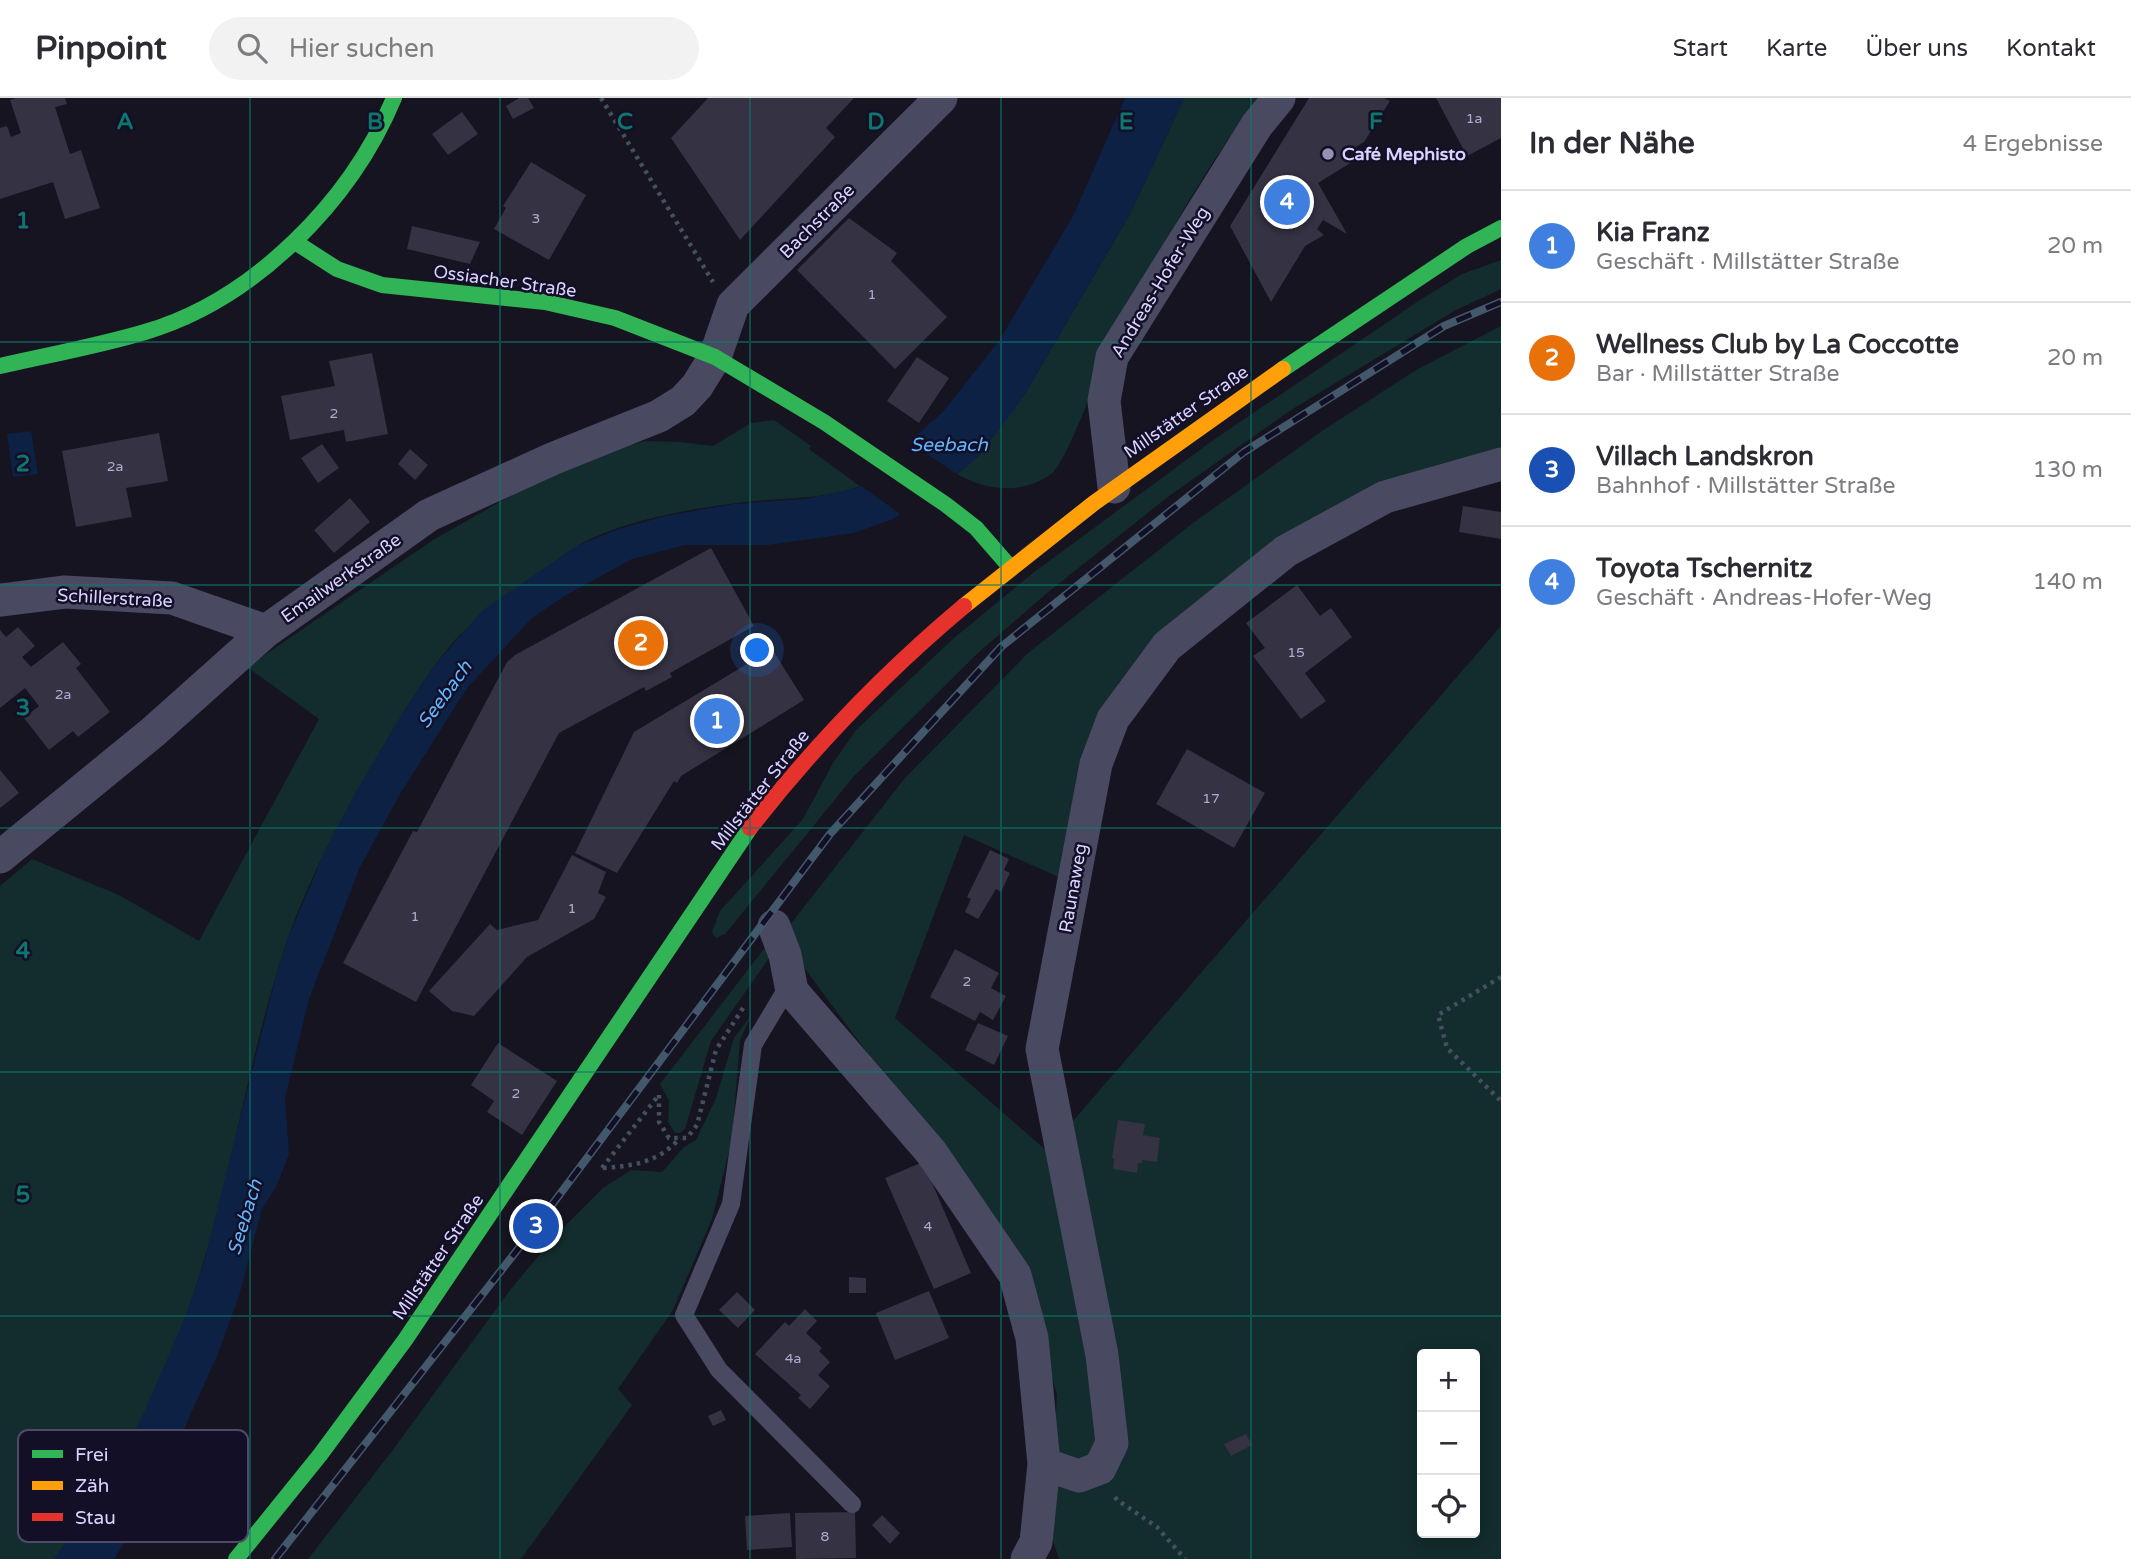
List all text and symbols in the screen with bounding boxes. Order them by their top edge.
search box [209,17,699,80]
text: Pinpoint [35,29,167,68]
icon: search [233,29,271,67]
text: Hier suchen [289,33,434,64]
text: Start [1673,34,1728,63]
text: Karte [1766,34,1827,63]
text: Über uns [1865,34,1968,63]
text: Kontakt [2006,34,2096,63]
text: A [116,108,134,136]
text: B [367,108,383,136]
text: C [617,108,633,136]
text: D [867,108,885,136]
text: E [1119,108,1133,136]
text: F [1369,108,1383,136]
house number: 1a [1466,110,1482,127]
text: In der Nähe [1529,125,1695,162]
text: 4 Ergebnisse [1963,130,2103,158]
place label: Café Mephisto [1342,143,1466,165]
marker: Café Mephisto [1320,146,1336,162]
pin: 4 [1264,176,1310,228]
street label: Bachstraße [775,179,859,263]
street label: Andreas-Hofer-Weg [1106,202,1214,362]
text: 1 [16,207,30,235]
house number: 3 [532,210,540,227]
text: Kia Franz [1596,217,1710,248]
text: 1 [1545,232,1559,260]
text: 20 m [2047,232,2103,260]
text: Geschäft · Millstätter Straße [1596,248,1900,276]
street label: Ossiacher Straße [432,260,578,302]
house number: 1 [868,286,876,303]
text: Wellness Club by La Coccotte [1596,329,1959,360]
text: 2 [1545,344,1559,372]
text: 20 m [2047,344,2103,372]
text: Bar · Millstätter Straße [1596,360,1840,388]
street label: Millstätter Straße [1119,361,1253,463]
house number: 2 [330,405,338,422]
water label: Seebach [910,434,988,456]
text: Villach Landskron [1596,441,1814,472]
text: 2 [16,450,30,478]
text: 3 [1545,456,1559,484]
text: 130 m [2033,456,2103,484]
house number: 2a [107,458,123,475]
text: Bahnhof · Millstätter Straße [1596,472,1895,500]
street label: Emailwerkstraße [277,528,405,628]
text: Toyota Tschernitz [1596,553,1812,584]
text: 4 [1545,568,1559,596]
text: 140 m [2033,568,2103,596]
street label: Schillerstraße [57,584,173,612]
text: Geschäft · Andreas-Hofer-Weg [1596,584,1932,612]
pin: 2 [618,617,664,669]
your location [740,633,774,667]
house number: 15 [1287,644,1305,661]
water label: Seebach [413,656,477,732]
house number: 2a [55,686,71,703]
text: 3 [16,694,30,722]
pin: 1 [694,695,740,747]
street label: Millstätter Straße [706,725,814,855]
house number: 17 [1202,790,1220,807]
street label: Raunaweg [1054,842,1092,934]
house number: 1 [568,900,576,917]
house number: 1 [411,908,419,925]
text: 4 [16,937,31,965]
house number: 2 [963,973,971,990]
house number: 2 [512,1085,520,1102]
water label: Seebach [223,1177,267,1258]
text: 5 [16,1181,30,1209]
street label: Millstätter Straße [388,1190,488,1324]
pin: 3 [513,1200,559,1252]
house number: 4 [924,1218,933,1235]
map controls [1417,1349,1480,1538]
button: + [1417,1349,1480,1412]
house number: 4a [785,1350,801,1367]
button: − [1417,1412,1480,1475]
legend [18,1430,248,1542]
text: Frei [75,1444,109,1466]
text: Zäh [75,1475,109,1497]
button: locate [1417,1475,1480,1538]
text: Stau [75,1507,116,1529]
house number: 8 [821,1528,830,1545]

